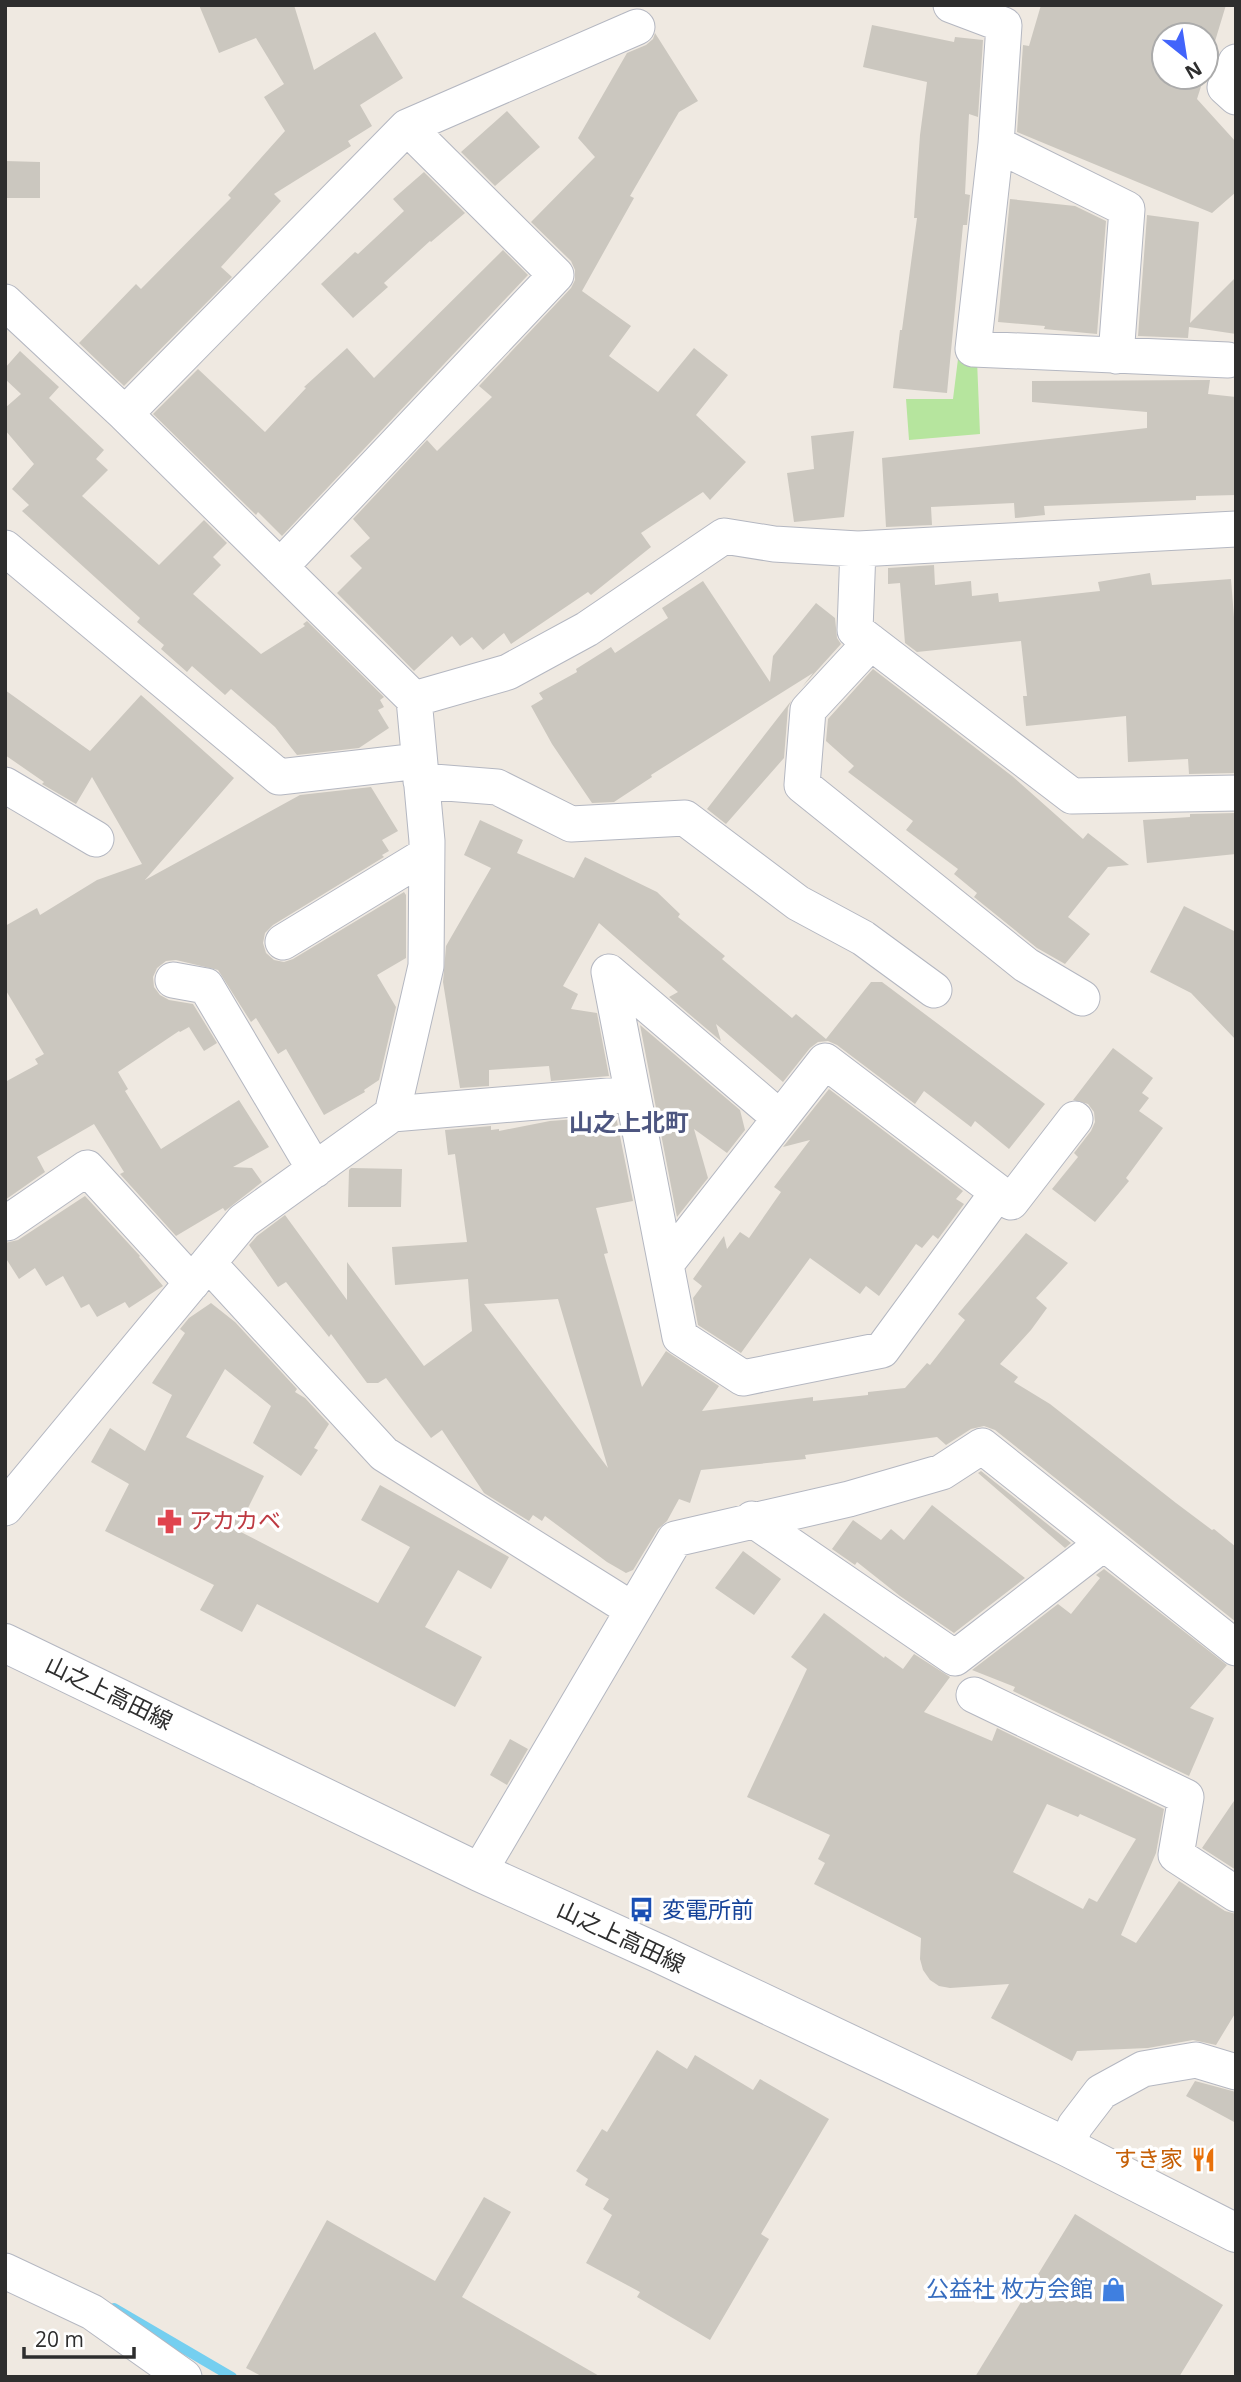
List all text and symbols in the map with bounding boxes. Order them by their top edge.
north arrow [1150,21,1220,91]
text: N [1180,56,1207,86]
district label: 山之上北町 [569,1105,689,1138]
place label: アカカベ [189,1504,281,1536]
pharmacy icon: アカカベ [155,1507,183,1535]
street label: 山之上高田線 [40,1647,178,1737]
street label: 山之上高田線 [552,1892,691,1980]
place label: 変電所前 [662,1893,754,1925]
bus stop icon: 変電所前 [628,1896,656,1924]
place label: すき家 [1114,2142,1183,2174]
restaurant icon: すき家 [1189,2145,1217,2173]
place label: 公益社 枚方会館 [926,2272,1093,2304]
shop icon: 公益社 枚方会館 [1099,2275,1127,2303]
scale bar [24,2316,135,2360]
text: 20 m [35,2325,84,2353]

